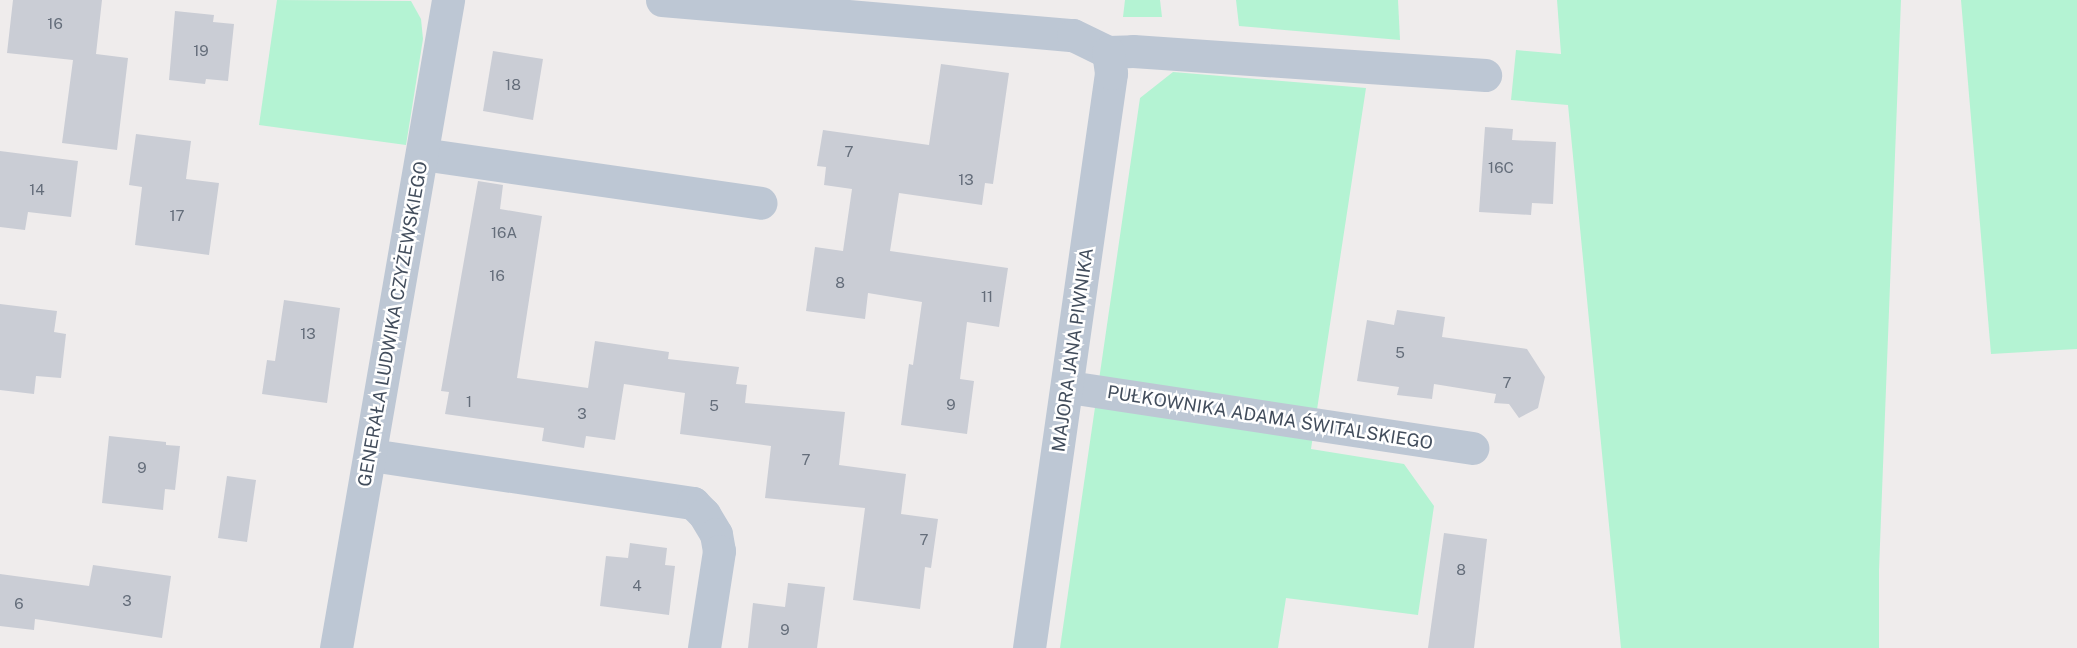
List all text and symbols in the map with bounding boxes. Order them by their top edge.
house number: 16 [47,15,63,33]
house number: 19 [193,42,209,60]
house number: 18 [505,76,521,94]
house number: 7 [844,143,854,161]
house number: 16C [1488,159,1514,177]
street label: GENERAŁA LUDWIKA CZYŻEWSKIEGO [354,160,432,488]
house number: 13 [958,171,974,189]
house number: 14 [29,181,45,199]
house number: 17 [169,207,185,225]
house number: 16A [491,224,517,242]
street label: MAJORA JANA PIWNIKA [1048,246,1098,454]
house number: 16 [489,267,505,285]
house number: 8 [835,274,845,292]
house number: 11 [981,288,993,306]
house number: 13 [300,325,316,343]
house number: 5 [1395,344,1405,362]
house number: 7 [1502,374,1512,392]
street label: PUŁKOWNIKA ADAMA ŚWITALSKIEGO [1106,382,1434,454]
house number: 1 [466,393,472,411]
house number: 9 [946,396,956,414]
house number: 5 [709,397,719,415]
house number: 3 [577,405,587,423]
house number: 7 [801,451,811,469]
house number: 9 [137,459,147,477]
house number: 7 [919,531,929,549]
house number: 8 [1456,561,1466,579]
house number: 4 [632,577,642,595]
house number: 3 [122,592,132,610]
house number: 6 [14,595,24,613]
house number: 9 [780,621,790,639]

